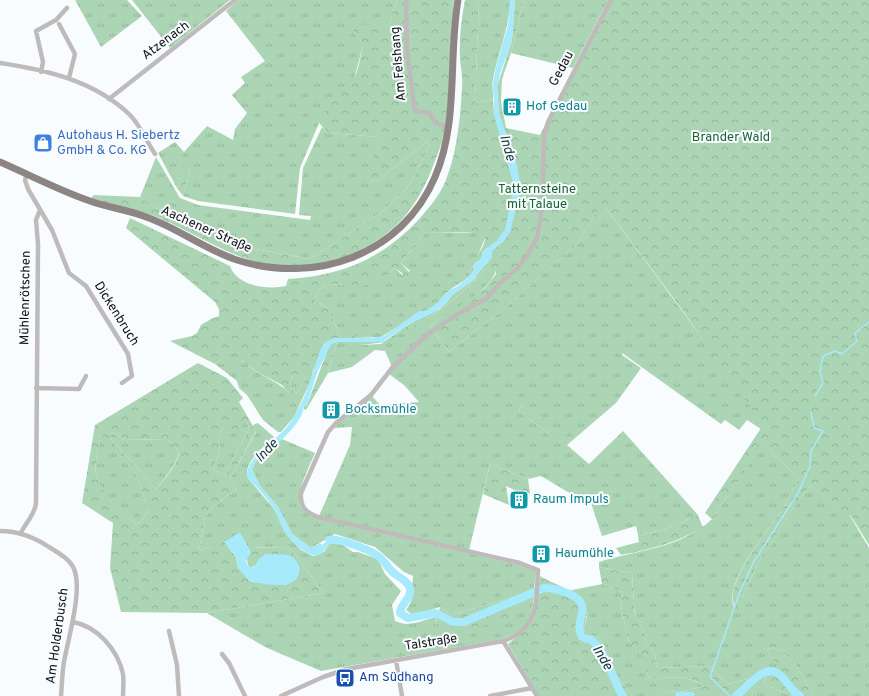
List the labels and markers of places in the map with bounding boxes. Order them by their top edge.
building icon: Hof Gedau [501,96,523,118]
place label: Hof Gedau [526,99,587,115]
place label: Autohaus H. Siebertz GmbH & Co. KG [57,128,180,159]
shop icon: Autohaus H. Siebertz GmbH & Co. KG [32,132,54,154]
building icon: Bocksmühle [320,399,342,421]
place label: Bocksmühle [345,402,416,418]
building icon: Raum Impuls [508,489,530,511]
place label: Raum Impuls [533,492,609,508]
building icon: Haumühle [530,543,552,565]
place label: Haumühle [555,546,614,562]
bus stop icon: Am Südhang [334,667,356,689]
place label: Am Südhang [359,670,434,686]

